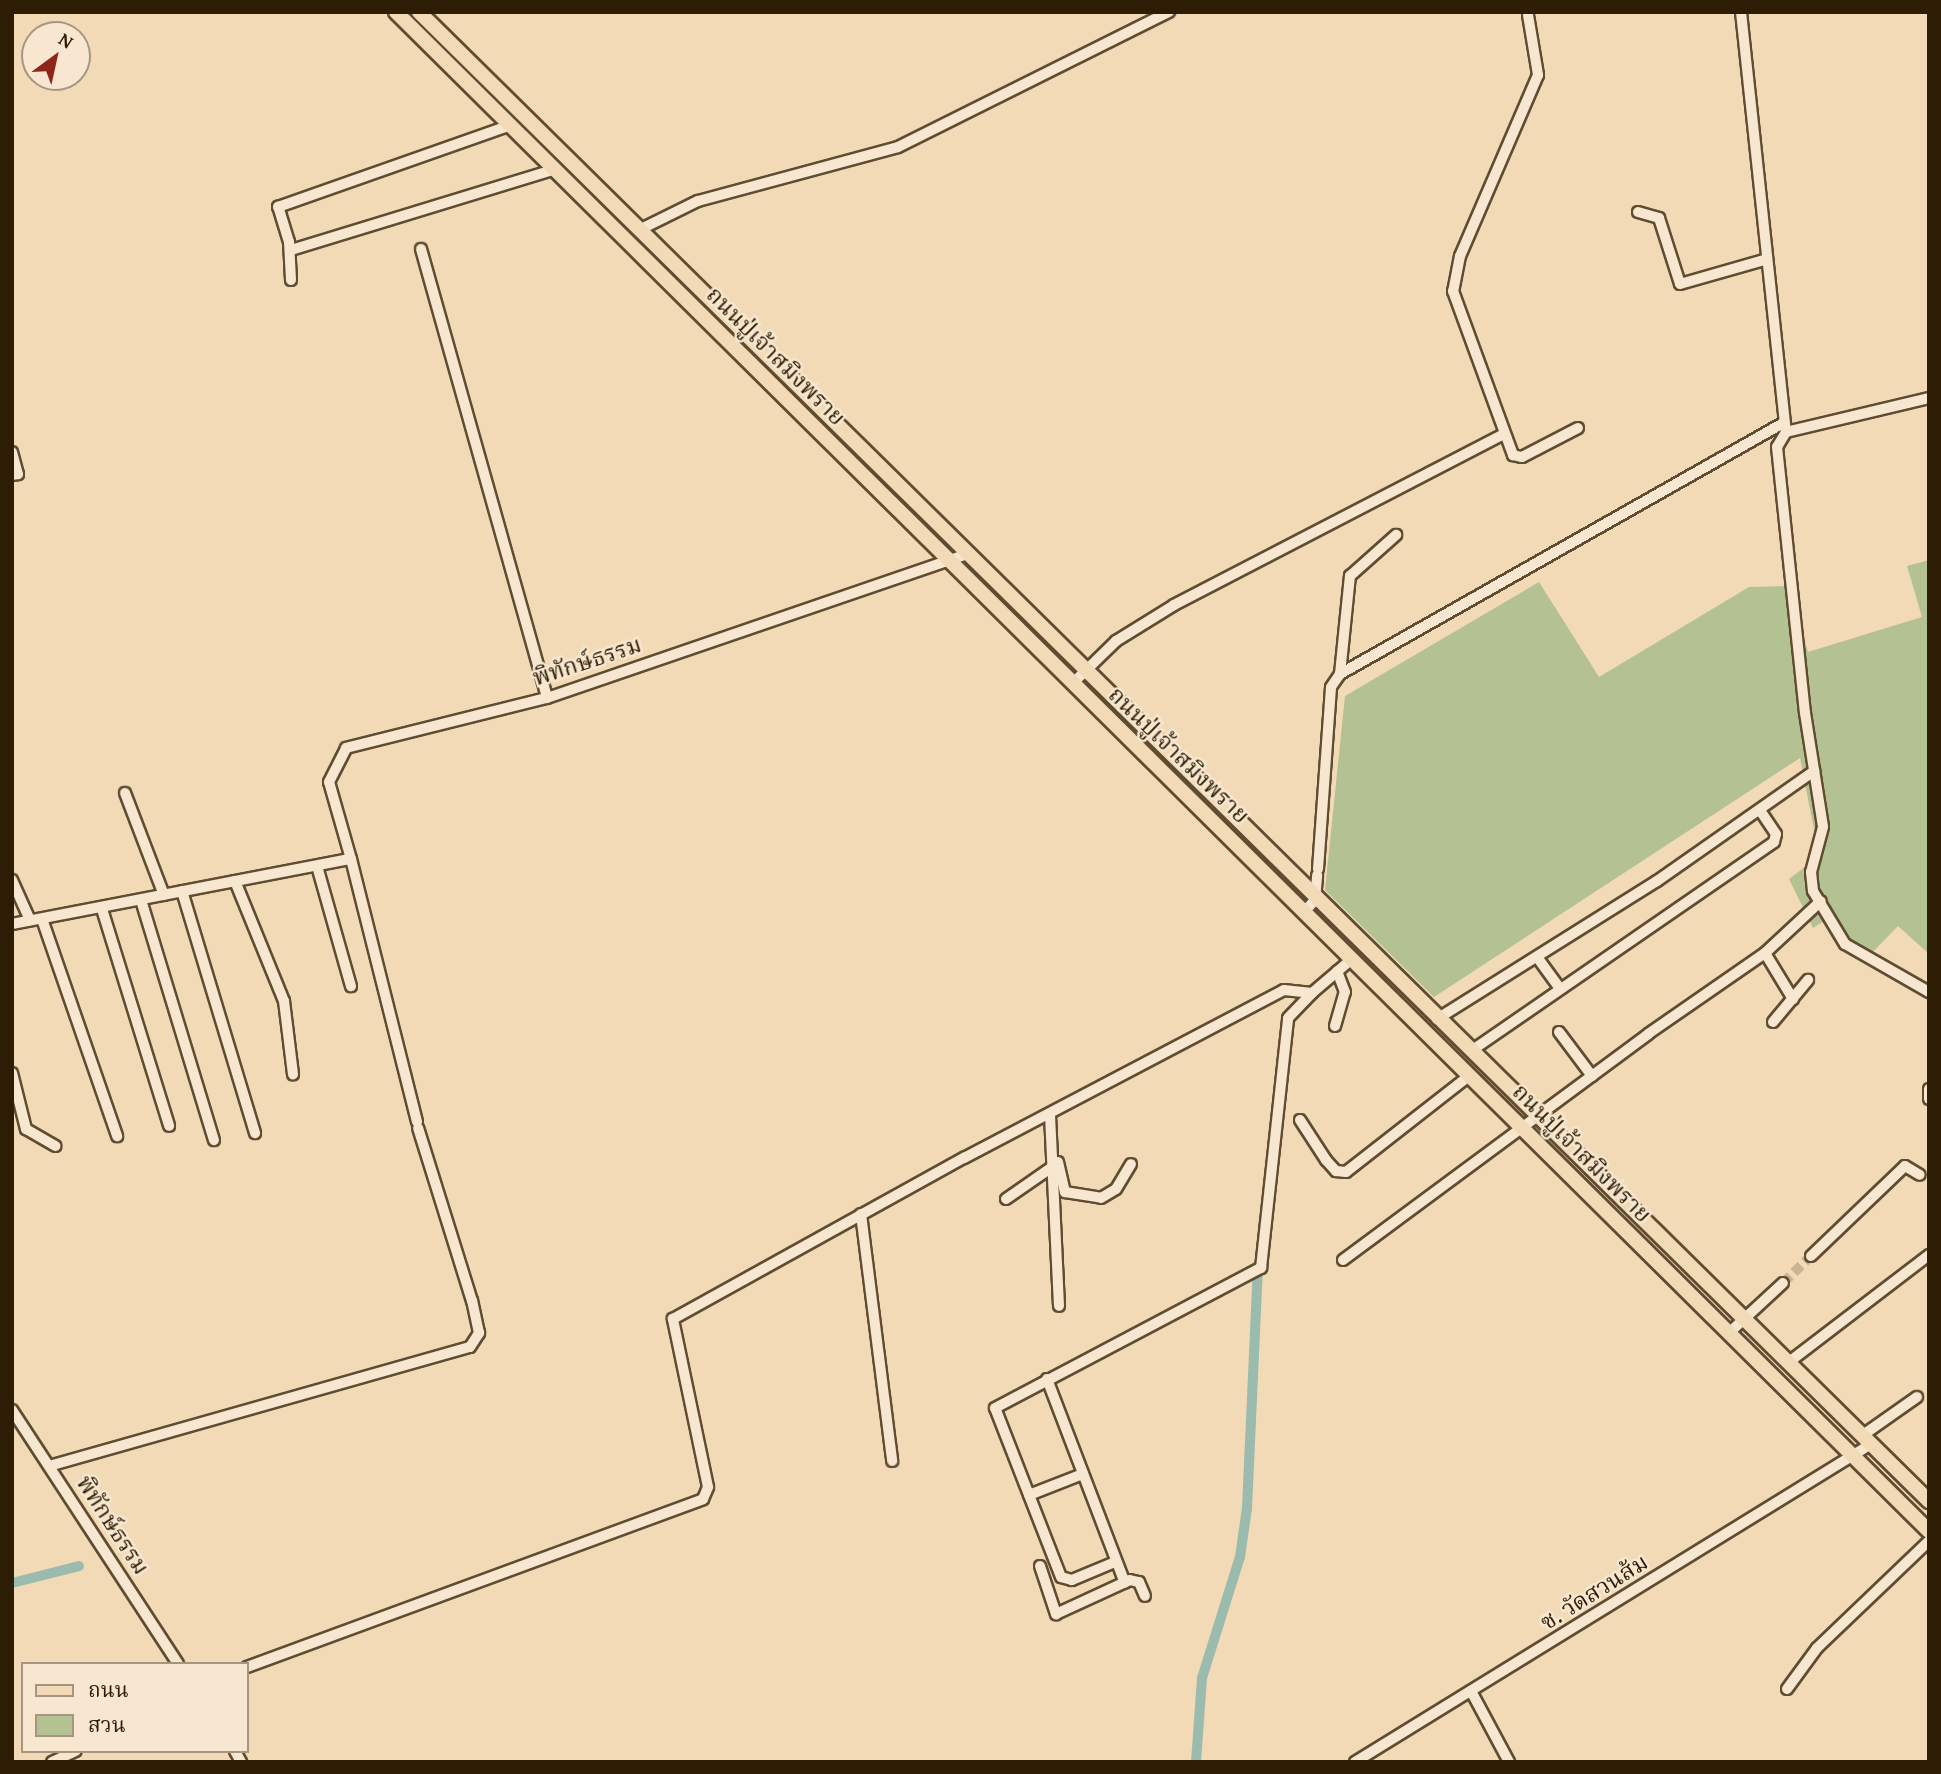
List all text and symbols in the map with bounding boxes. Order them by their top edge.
north arrow [21,21,91,91]
text: N [53,25,79,55]
street label: ถนนปู่เจ้าสมิงพราย [701,281,851,431]
street label: พิทักษ์ธรรม [529,630,645,692]
street label: ถนนปู่เจ้าสมิงพราย [1103,681,1255,829]
street label: ถนนปู่เจ้าสมิงพราย [1507,1078,1657,1228]
street label: พิทักษ์ธรรม [71,1470,155,1580]
street label: ซ. วัดสวนส้ม [1535,1548,1653,1636]
legend [21,1662,248,1753]
text: ถนน [88,1674,129,1705]
text: สวน [88,1709,126,1740]

